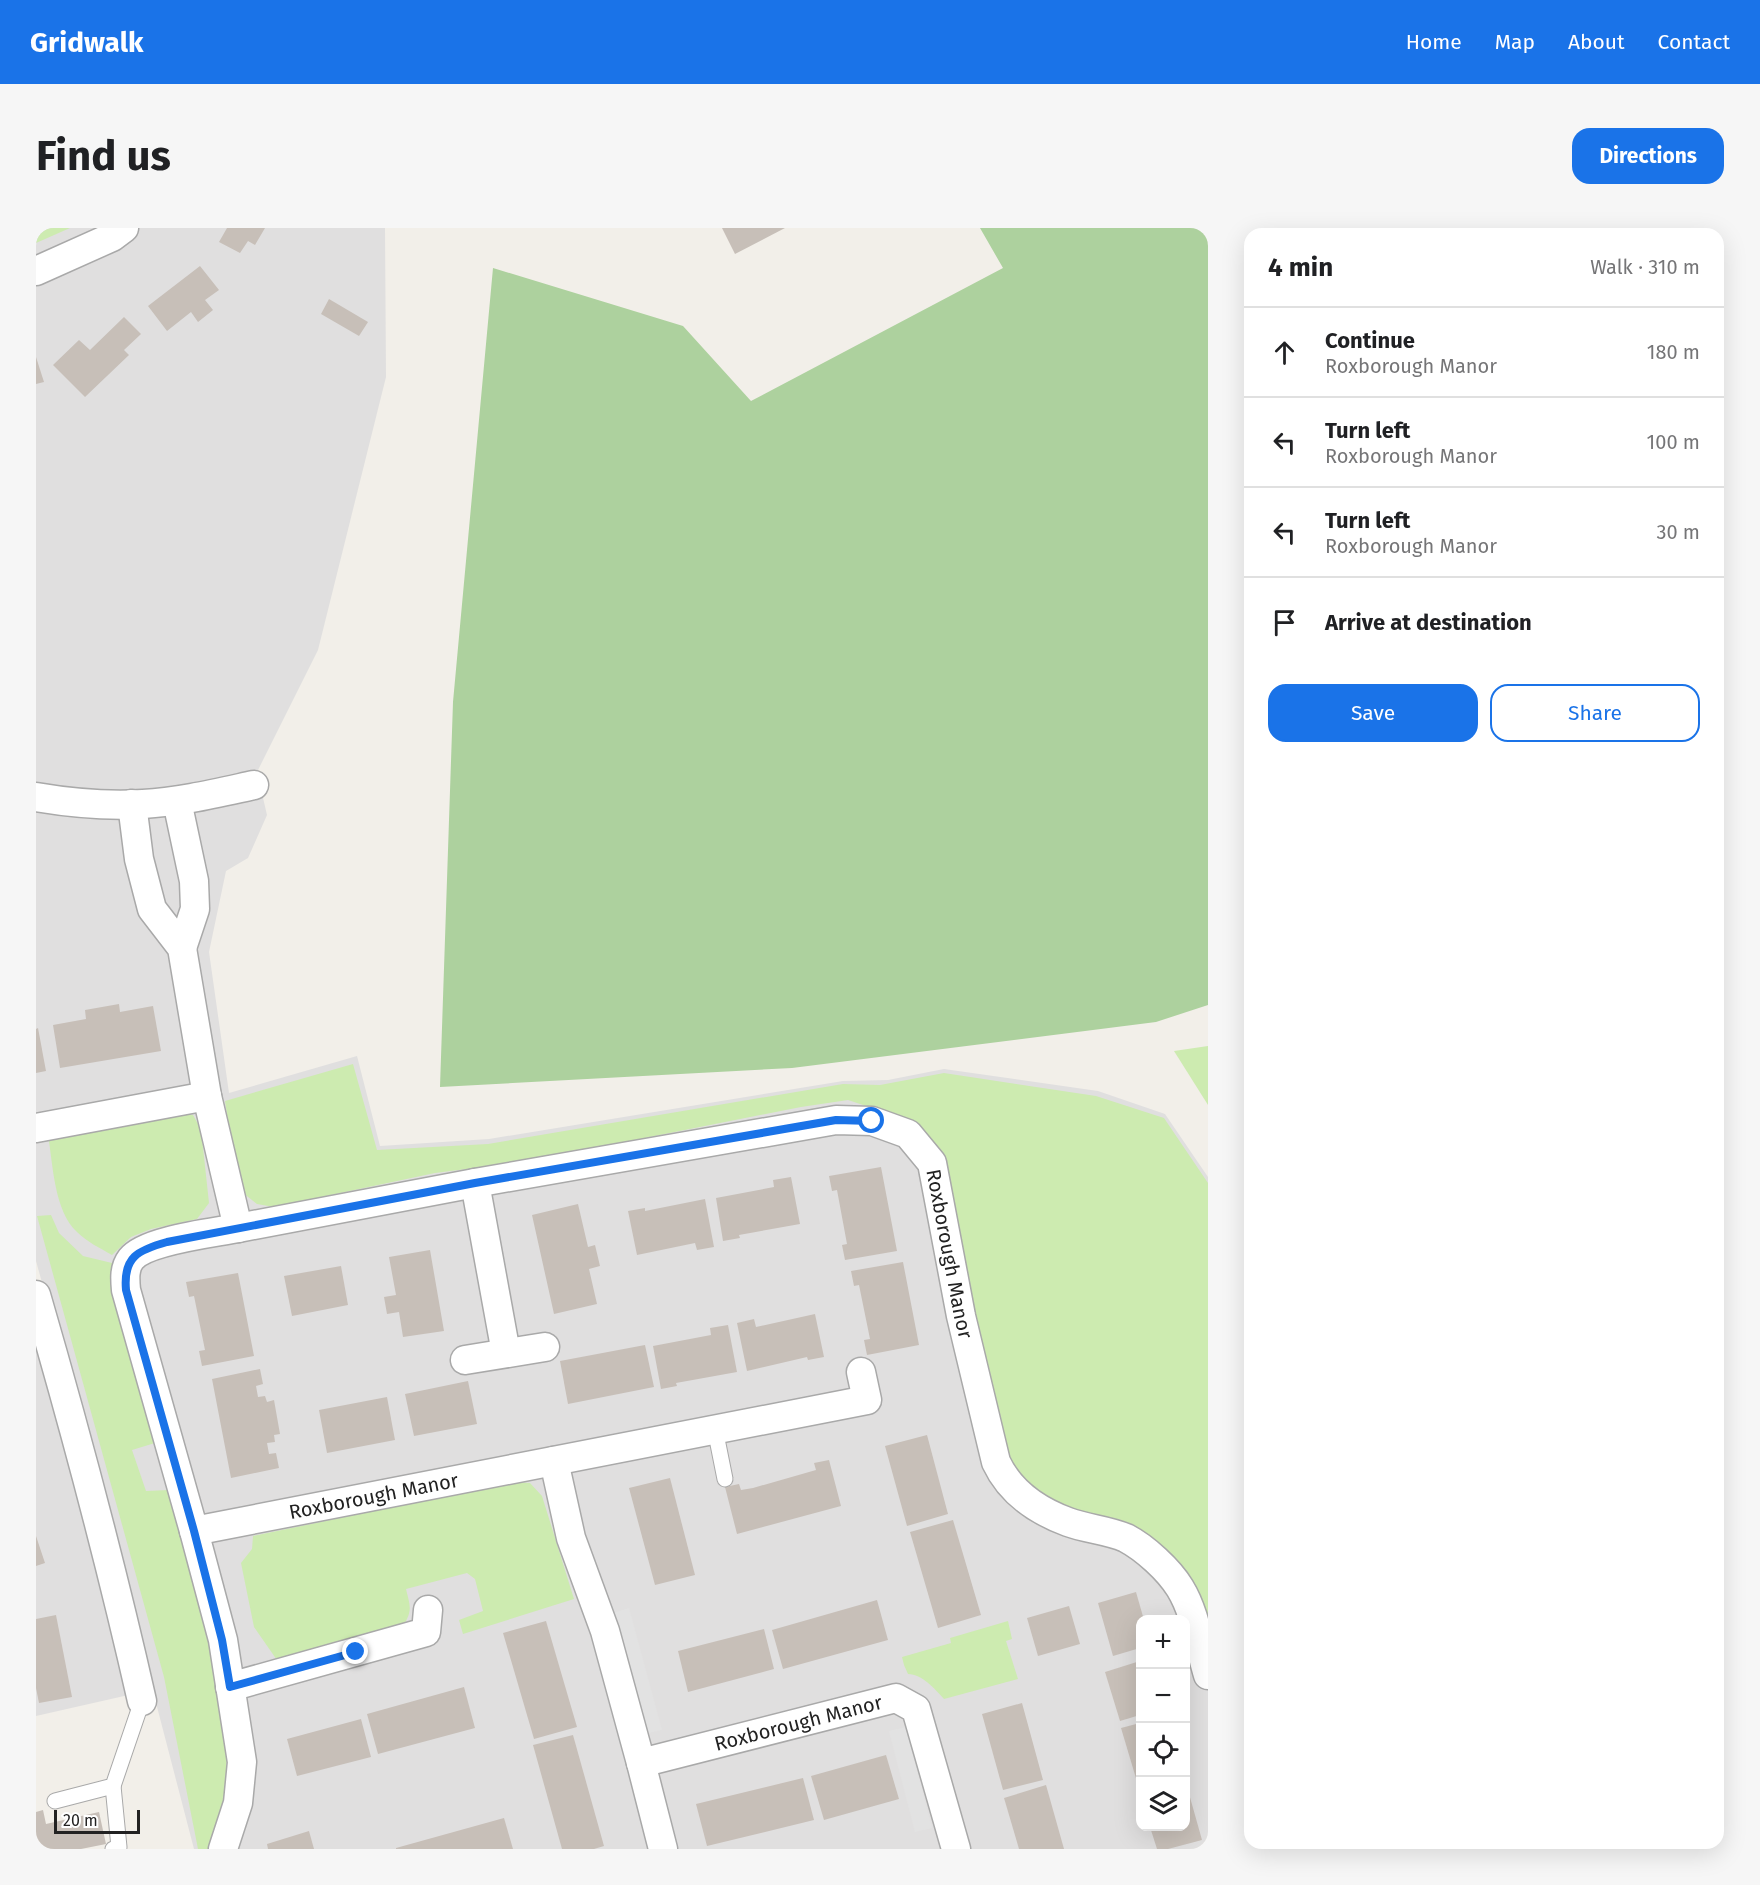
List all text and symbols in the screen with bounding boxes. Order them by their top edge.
text: Gridwalk [30,26,143,59]
text: Home [1406,29,1462,55]
text: Map [1495,29,1535,55]
text: About [1568,29,1625,55]
text: Contact [1658,29,1730,55]
button: Directions [1572,128,1724,184]
text: Find us [36,131,171,181]
text: 4 min [1268,252,1333,283]
text: Walk · 310 m [1590,255,1700,279]
text: Continue [1325,327,1415,354]
icon: ahead [1268,336,1301,369]
text: 180 m [1647,340,1700,364]
text: Roxborough Manor [1325,354,1497,378]
text: Turn left [1325,417,1410,444]
icon: left [1268,426,1301,459]
text: 100 m [1647,430,1700,454]
text: Roxborough Manor [1325,444,1497,468]
text: Turn left [1325,507,1410,534]
icon: left [1268,516,1301,549]
text: 30 m [1656,520,1700,544]
text: Roxborough Manor [1325,534,1497,558]
icon: arrive [1268,606,1301,639]
text: Arrive at destination [1325,609,1532,636]
button: Save [1268,684,1478,742]
button: Share [1490,684,1700,742]
route start [858,1107,884,1133]
street label: Roxborough Manor [921,1167,978,1341]
street label: Roxborough Manor [287,1468,461,1524]
map controls [1136,1615,1190,1831]
button: + [1136,1615,1190,1669]
route end [342,1638,368,1664]
button: − [1136,1669,1190,1723]
street label: Roxborough Manor [712,1690,885,1756]
button: locate [1136,1723,1190,1777]
button: layers [1136,1777,1190,1831]
scale bar [54,1807,140,1834]
text: 20 m [63,1811,98,1830]

